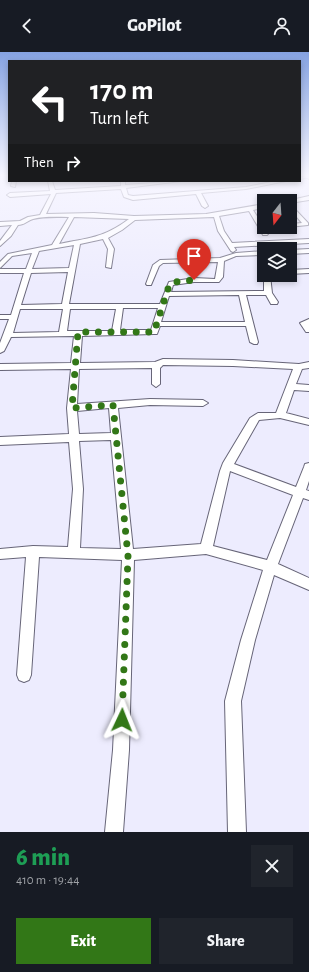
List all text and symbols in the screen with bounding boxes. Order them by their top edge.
icon: back [16,15,38,37]
icon: person [271,15,293,37]
text: GoPilot [127,17,182,35]
icon: left [24,76,76,128]
text: 170 m [90,77,154,105]
text: Turn left [90,110,149,128]
icon: right [62,152,84,174]
text: Then [24,155,54,170]
north arrow [257,194,297,234]
map controls [257,194,297,282]
pin [177,239,211,280]
button: layers [257,242,297,282]
icon: arrive [183,245,205,267]
position arrow [101,699,143,741]
button: close [251,845,293,887]
text: 6 min [16,846,70,870]
text: 410 m · 19:44 [16,874,79,887]
button: Exit [16,918,151,964]
button: Share [159,918,293,964]

